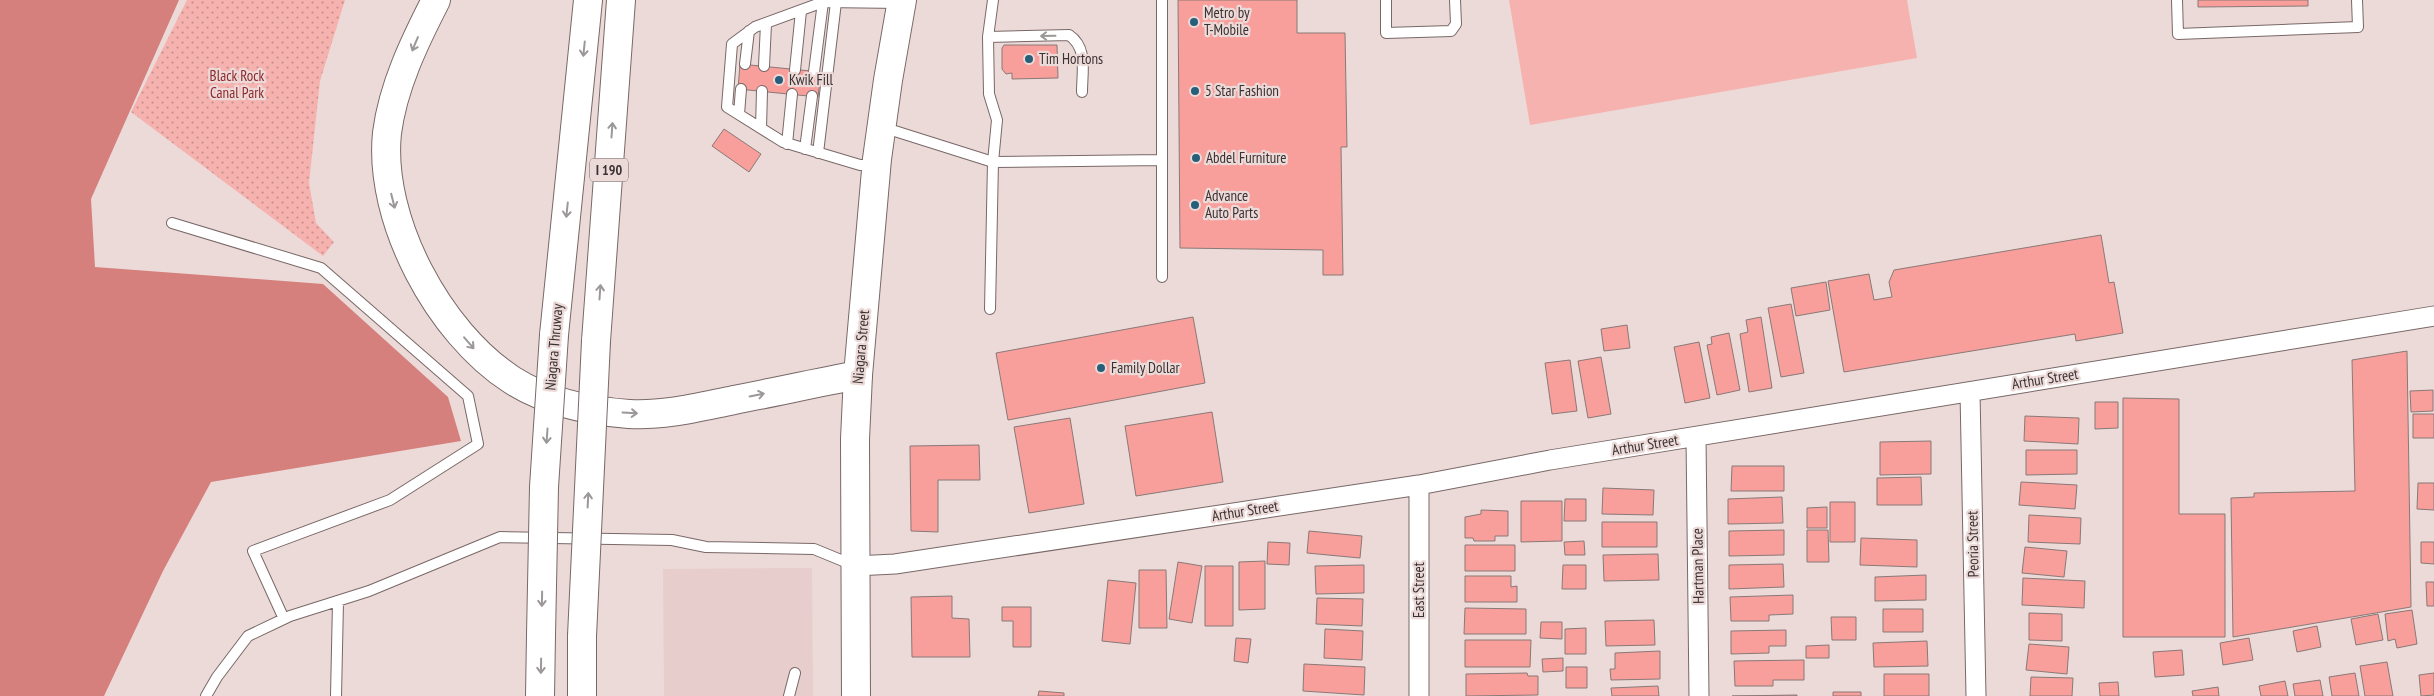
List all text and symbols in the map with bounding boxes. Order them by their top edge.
place label: Metro by T-Mobile [1204,3,1250,39]
marker: Metro by T-Mobile [1188,16,1200,28]
one-way arrow [1040,31,1056,40]
one-way arrow [409,36,419,51]
one-way arrow [579,40,588,56]
place label: Tim Hortons [1039,49,1103,68]
marker: Tim Hortons [1023,53,1035,65]
park label: Black Rock Canal Park [210,66,265,102]
place label: Kwik Fill [789,70,833,89]
marker: Kwik Fill [773,74,785,86]
place label: 5 Star Fashion [1205,81,1279,100]
marker: 5 Star Fashion [1189,85,1201,97]
one-way arrow [607,122,616,138]
place label: Abdel Furniture [1206,148,1287,167]
marker: Abdel Furniture [1190,152,1202,164]
road number: I 190 [590,158,628,182]
place label: Advance Auto Parts [1205,186,1258,222]
one-way arrow [389,193,398,209]
marker: Advance Auto Parts [1189,199,1201,211]
one-way arrow [562,202,572,218]
one-way arrow [595,284,604,300]
street label: Niagara Thruway [540,302,567,391]
street label: Niagara Street [848,309,873,385]
one-way arrow [464,336,475,349]
place label: Family Dollar [1111,358,1180,377]
marker: Family Dollar [1095,362,1107,374]
street label: Arthur Street [2010,364,2080,393]
one-way arrow [749,390,765,399]
one-way arrow [621,409,637,418]
one-way arrow [543,428,552,444]
street label: Arthur Street [1610,430,1680,459]
one-way arrow [584,492,593,508]
street label: Arthur Street [1210,496,1280,525]
street label: Peoria Street [1962,511,1983,577]
street label: Hartman Place [1687,528,1708,604]
street label: East Street [1409,562,1428,618]
one-way arrow [537,590,547,606]
one-way arrow [536,657,546,673]

